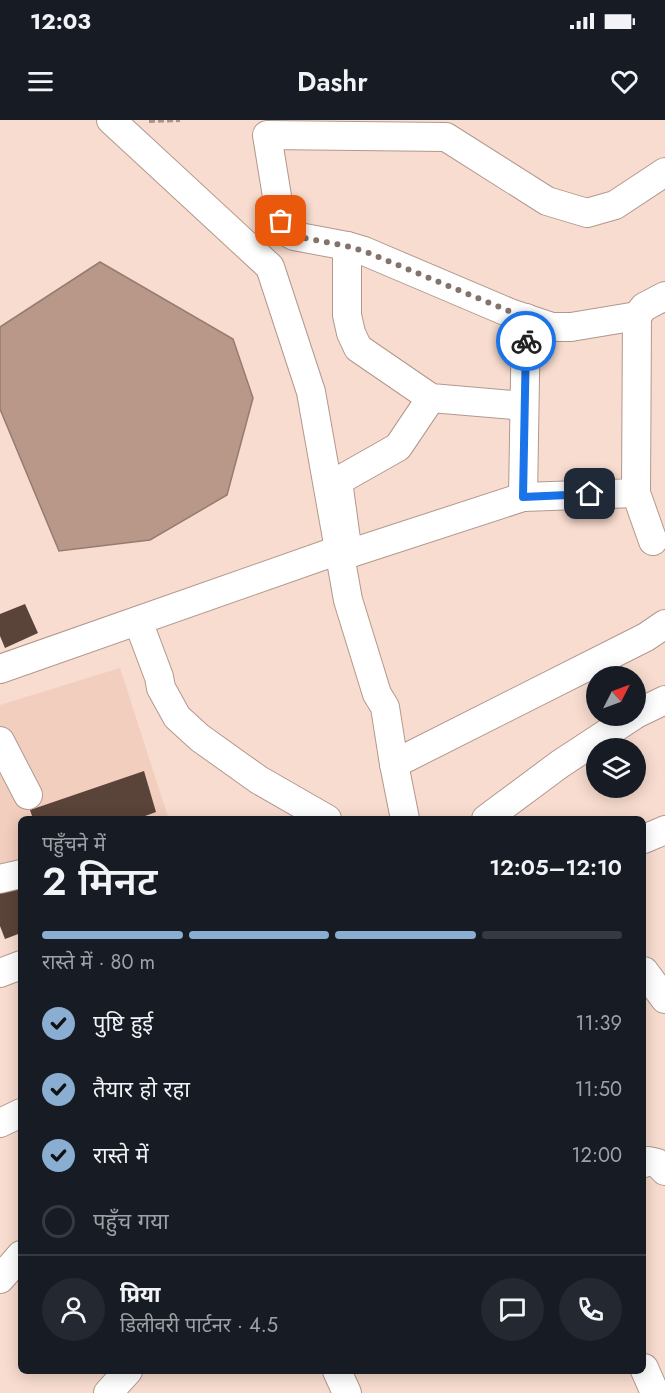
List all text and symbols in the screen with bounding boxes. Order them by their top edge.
text: 12:03 [30,5,91,37]
text: Dashr [297,62,368,101]
icon: menu [24,65,57,98]
icon: heart [608,65,641,98]
pin [255,195,306,246]
icon: bag [264,204,297,237]
courier [496,311,556,371]
icon: bike [510,325,543,358]
pin [564,468,615,519]
icon: home [573,477,606,510]
north arrow [586,666,646,726]
map controls [586,666,646,798]
button: layers [586,738,646,798]
text: पहुँचने में [42,830,106,859]
text: 12:05–12:10 [489,851,622,883]
text: 2 मिनट [42,853,157,910]
text: रास्ते में · 80 m [42,948,155,977]
icon: check [42,1007,75,1040]
text: पुष्टि हुई [93,1007,153,1039]
text: 11:39 [576,1009,622,1038]
icon: check [42,1073,75,1106]
text: तैयार हो रहा [93,1073,190,1105]
text: 11:50 [575,1075,622,1104]
icon: check [42,1139,75,1172]
text: रास्ते में [93,1139,149,1171]
text: 12:00 [572,1141,622,1170]
text: पहुँच गया [93,1205,169,1237]
button: person [42,1278,105,1341]
text: प्रिया [120,1278,160,1310]
button: chat [481,1278,544,1341]
button: phone [559,1278,622,1341]
text: डिलीवरी पार्टनर · 4.5 [120,1311,278,1340]

